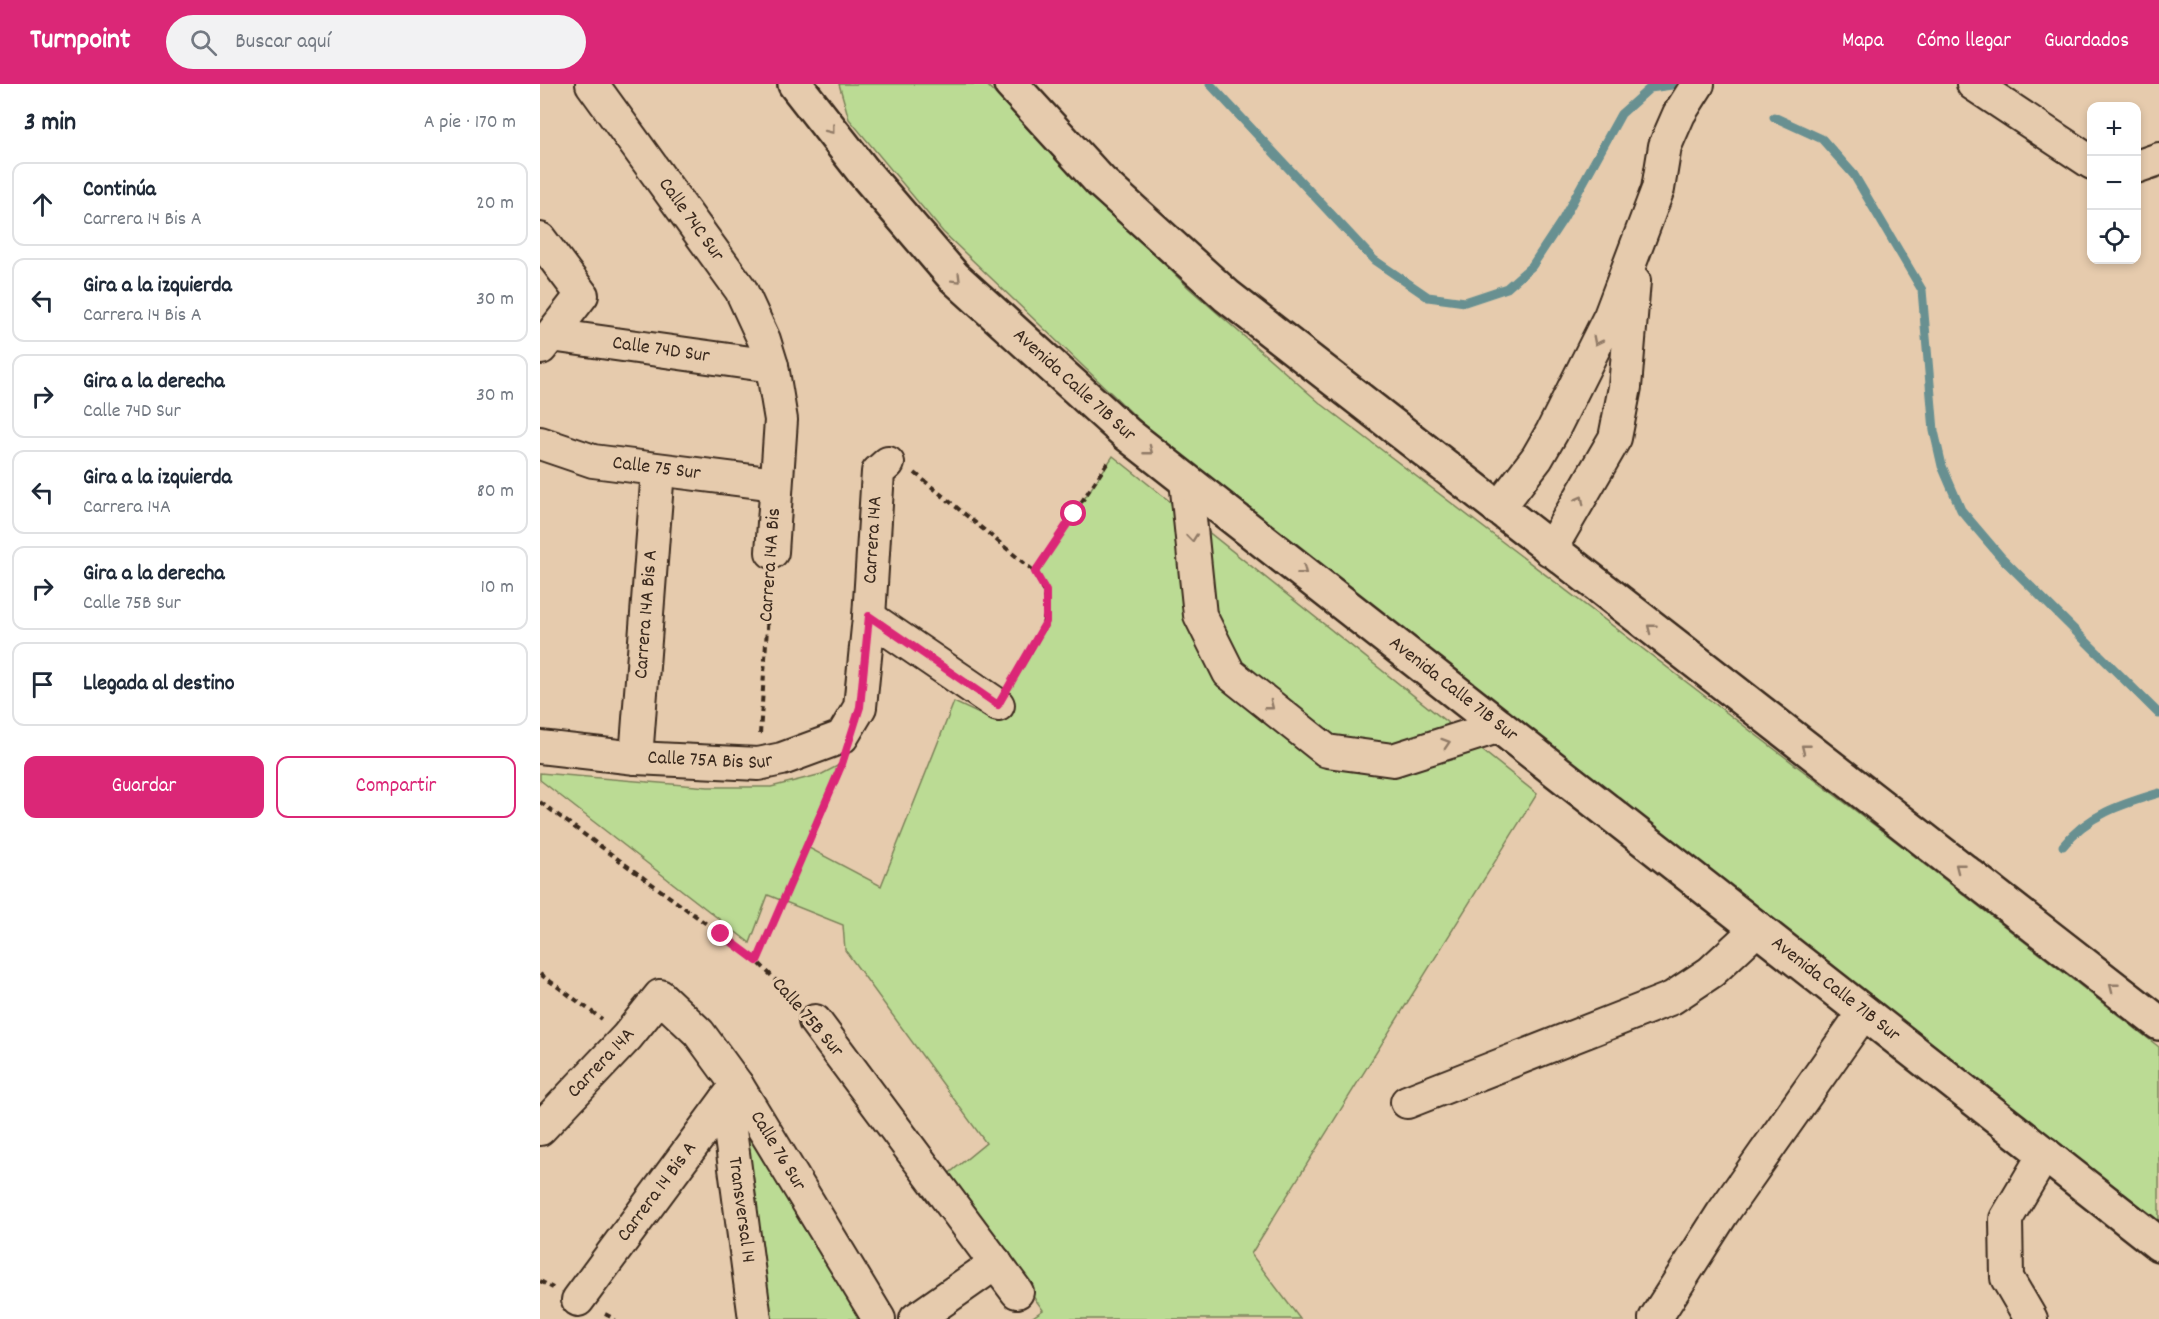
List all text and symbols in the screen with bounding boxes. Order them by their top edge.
search box [166,15,586,69]
text: Turnpoint [30,22,130,62]
icon: search [187,26,220,59]
text: Buscar aquí [235,27,331,58]
text: Mapa [1842,27,1884,57]
text: Cómo llegar [1917,27,2011,57]
text: Guardados [2044,27,2129,57]
map controls [2087,102,2141,264]
button: + [2087,102,2141,156]
text: 3 min [24,105,76,142]
text: A pie · 170 m [424,109,516,137]
one-way arrow [824,123,835,134]
button: − [2087,156,2141,210]
street label: Calle 74C Sur [651,172,731,268]
text: Continúa [83,175,156,206]
icon: ahead [26,188,59,221]
text: 20 m [476,190,514,218]
text: Carrera 14 Bis A [83,206,202,234]
button: locate [2087,210,2141,264]
text: Gira a la izquierda [83,271,232,302]
one-way arrow [949,272,960,283]
icon: left [26,284,59,317]
text: 30 m [476,286,514,314]
text: Carrera 14 Bis A [83,302,202,330]
street label: Avenida Calle 71B Sur [1006,322,1142,450]
street label: Calle 74D Sur [610,330,712,371]
one-way arrow [1593,334,1604,345]
text: Gira a la derecha [83,367,225,398]
icon: right [26,380,59,413]
text: 30 m [476,382,514,410]
text: Calle 74D Sur [83,398,181,426]
one-way arrow [1142,444,1153,455]
street label: Calle 75 Sur [611,450,703,488]
text: Gira a la izquierda [83,463,232,494]
icon: left [26,476,59,509]
text: 80 m [477,478,514,506]
text: Carrera 14A [83,494,171,522]
street label: Carrera 14A [857,495,890,585]
one-way arrow [1573,495,1584,506]
route start [1060,500,1086,526]
street label: Carrera 14A Bis [753,507,789,623]
one-way arrow [1185,533,1198,543]
street label: Carrera 14A Bis A [628,549,666,680]
text: Gira a la derecha [83,559,225,590]
one-way arrow [1296,564,1307,575]
icon: right [26,572,59,605]
text: 10 m [480,574,514,602]
text: Calle 75B Sur [83,590,181,618]
one-way arrow [1646,625,1657,636]
street label: Avenida Calle 71B Sur [1382,630,1524,750]
icon: arrive [26,668,59,701]
text: Llegada al destino [83,669,235,700]
one-way arrow [1263,699,1274,710]
one-way arrow [1440,738,1451,750]
one-way arrow [1800,744,1811,755]
street label: Calle 75A Bis Sur [647,745,776,778]
button: Guardar [24,756,264,818]
button: Compartir [276,756,516,818]
one-way arrow [1955,864,1966,875]
route end [707,920,733,946]
street label: Avenida Calle 71B Sur [1765,930,1906,1050]
street label: Calle 75B Sur [764,972,850,1065]
one-way arrow [2109,983,2120,994]
street label: Carrera 14A [561,1022,643,1105]
street label: Calle 76 Sur [742,1106,813,1197]
street label: Carrera 14 Bis A [611,1136,704,1248]
street label: Transversal 14 [720,1155,761,1265]

